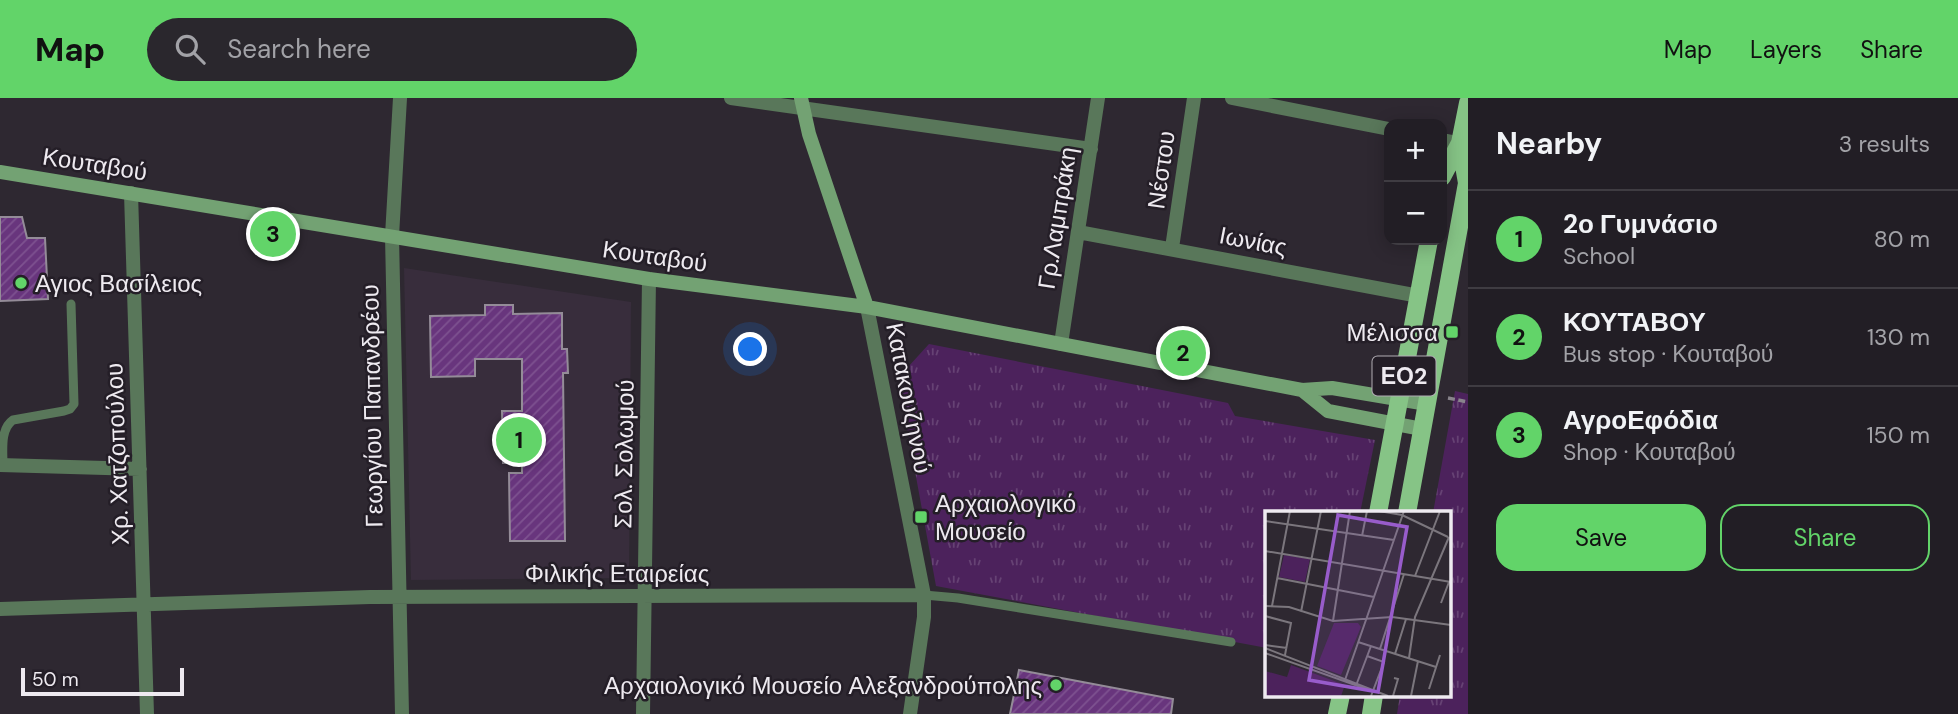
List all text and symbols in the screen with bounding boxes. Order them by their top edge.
search box [147,18,637,81]
text: Map [35,28,105,71]
icon: search [171,30,209,68]
text: Search here [227,32,371,66]
text: Map [1664,34,1712,65]
text: Layers [1750,34,1822,65]
text: Share [1860,34,1923,65]
map controls [1384,119,1447,245]
button: + [1384,119,1447,182]
text: Nearby [1496,124,1602,163]
street label: Νέστου [1140,129,1182,211]
text: 3 results [1839,129,1930,159]
street label: Κουταβού [40,140,150,188]
street label: Γρ.Λαμπράκη [1030,145,1084,291]
button: − [1384,182,1447,245]
text: 2ο Γυμνάσιο [1563,207,1718,241]
pin: 3 [250,208,296,260]
street label: Ιωνίας [1217,219,1289,263]
text: 1 [1515,224,1523,254]
text: 80 m [1874,224,1930,254]
street label: Κουταβού [601,233,709,279]
text: School [1563,241,1635,271]
place label: Αγιος Βασίλειος [35,268,202,299]
marker: Αγιος Βασίλειος [13,275,29,291]
street label: Γεωργίου Παπανδρέου [354,284,390,528]
text: ΚΟΥΤΑΒΟΥ [1563,305,1706,339]
place label: Μέλισσα [1346,317,1438,348]
street label: Κατακουζηνού [879,320,939,476]
text: 2 [1512,322,1526,352]
text: 130 m [1867,322,1930,352]
marker: Μέλισσα [1444,324,1460,340]
pin: 2 [1160,327,1206,379]
your location [733,332,767,366]
text: Bus stop · Κουταβού [1563,339,1773,369]
road number: ΕΟ2 [1372,356,1436,396]
street label: Χρ. Χατζοπούλου [98,362,136,546]
street label: Σολ. Σολωμού [607,379,641,529]
text: ΑγροΕφόδια [1563,403,1718,437]
pin: 1 [496,414,542,466]
text: 3 [1512,420,1526,450]
text: 150 m [1866,420,1930,450]
text: Shop · Κουταβού [1563,437,1735,467]
place label: Αρχαιολογικό Μουσείο [935,488,1076,547]
button: Save [1496,504,1706,571]
button: Share [1720,504,1930,571]
marker: Αρχαιολογικό Μουσείο [913,509,929,525]
inset map [1265,511,1450,696]
street label: Φιλικής Εταιρείας [525,558,709,589]
scale bar [21,665,184,697]
text: 50 m [32,667,79,692]
place label: Αρχαιολογικό Μουσείο Αλεξανδρούπολης [604,670,1042,701]
marker: Αρχαιολογικό Μουσείο Αλεξανδρούπολης [1048,677,1064,693]

